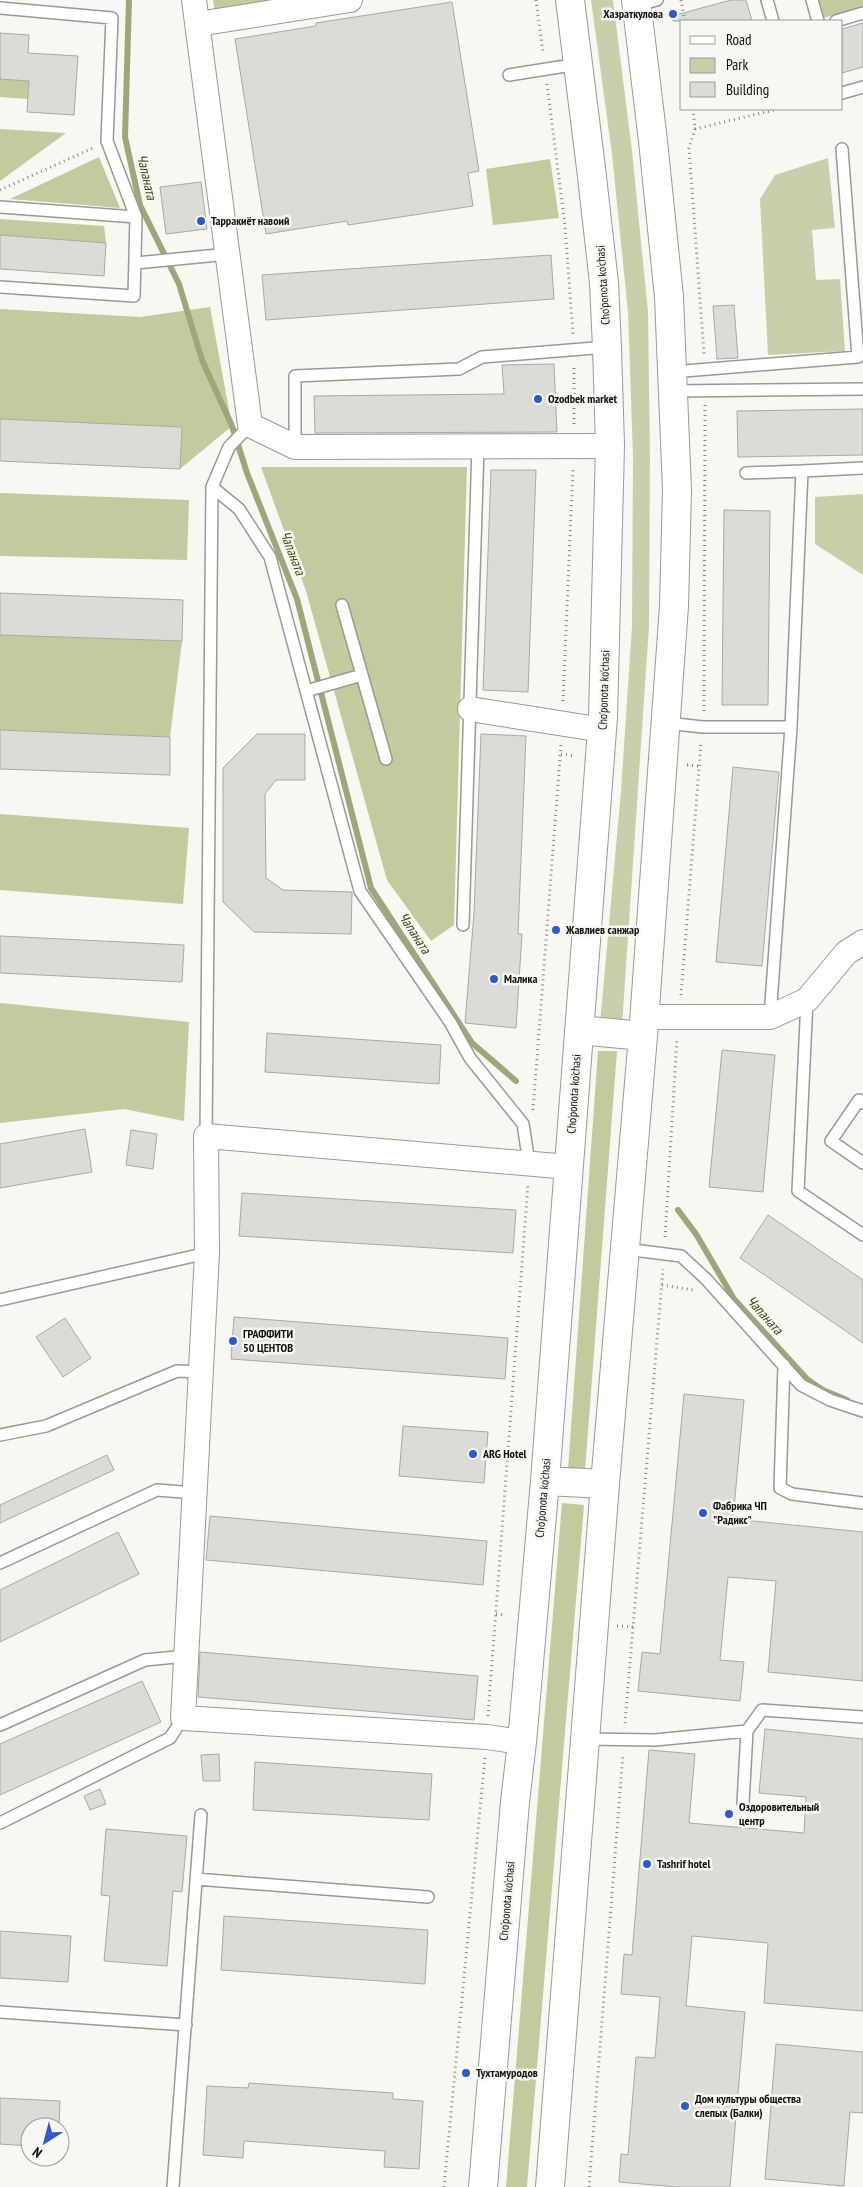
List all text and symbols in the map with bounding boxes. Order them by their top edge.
place label: Хазраткулова [603,6,663,21]
marker: Хазраткулова [667,8,679,20]
legend [680,20,843,110]
text: Road [726,30,752,49]
text: Park [726,55,748,74]
text: Building [726,80,769,99]
water label: Чапаната [133,153,161,203]
place label: Тарракиёт навоий [211,213,289,228]
marker: Тарракиёт навоий [195,215,207,227]
street label: Cho'ponota ko'chasi [592,245,613,325]
place label: Ozodbek market [548,391,618,406]
marker: Ozodbek market [532,393,544,405]
water label: Чапаната [276,528,310,579]
street label: Cho'ponota ko'chasi [595,650,612,730]
water label: Чапаната [395,909,436,958]
place label: Жавлиев санжар [565,922,640,937]
marker: Жавлиев санжар [550,924,562,936]
place label: Малика [504,971,537,986]
marker: Малика [488,973,500,985]
street label: Cho'ponota ko'chasi [563,1054,584,1134]
water label: Чапаната [743,1292,788,1339]
place label: ГРАФФИТИ 50 ЦЕНТОВ [243,1326,294,1355]
marker: ГРАФФИТИ 50 ЦЕНТОВ [227,1335,239,1347]
place label: ARG Hotel [482,1446,527,1461]
marker: ARG Hotel [467,1448,479,1460]
street label: Cho'ponota ko'chasi [532,1458,553,1538]
place label: Фабрика ЧП "Радикс" [713,1498,767,1527]
marker: Фабрика ЧП "Радикс" [697,1507,709,1519]
place label: Оздоровительный центр [739,1799,819,1828]
marker: Оздоровительный центр [723,1808,735,1820]
place label: Tashrif hotel [657,1856,710,1871]
marker: Tashrif hotel [641,1858,653,1870]
street label: Cho'ponota ko'chasi [496,1861,517,1941]
place label: Тухтамуродов [476,2065,538,2080]
marker: Тухтамуродов [460,2067,472,2079]
place label: Дом культуры общества слепых (Балки) [695,2091,801,2120]
marker: Дом культуры общества слепых (Балки) [679,2100,691,2112]
north arrow [20,2117,70,2167]
text: N [29,2143,46,2162]

